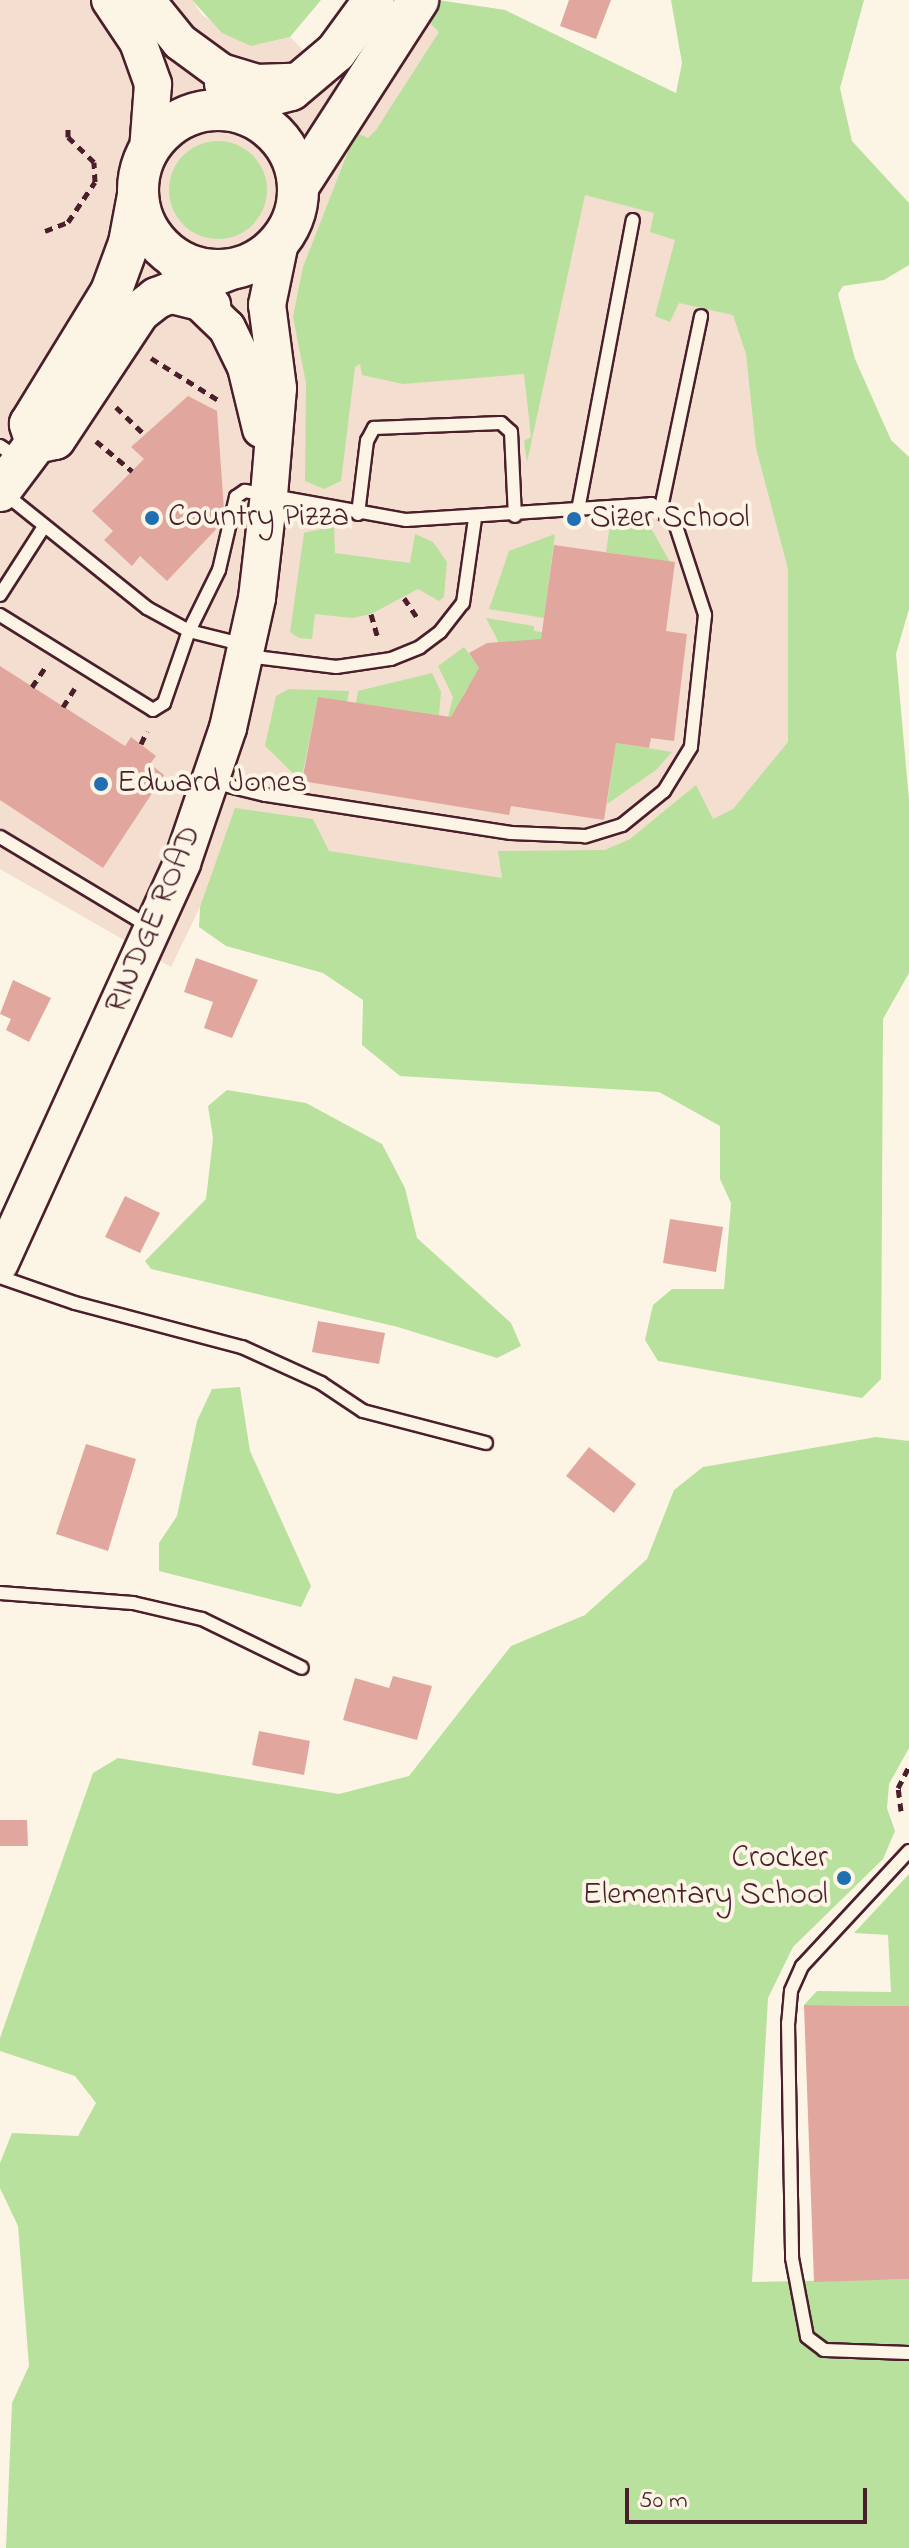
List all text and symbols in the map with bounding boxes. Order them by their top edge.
place label: Country Pizza [168,499,349,537]
place label: Sizer School [590,500,750,538]
marker: Country Pizza [143,509,161,527]
marker: Sizer School [565,510,583,528]
place label: Edward Jones [117,765,307,803]
marker: Edward Jones [92,775,110,793]
street label: RINDGE ROAD [98,820,212,1020]
place label: Crocker Elementary School [583,1841,828,1916]
marker: Crocker Elementary School [835,1869,853,1887]
scale bar [629,2472,871,2522]
text: 50 m [639,2484,688,2519]

